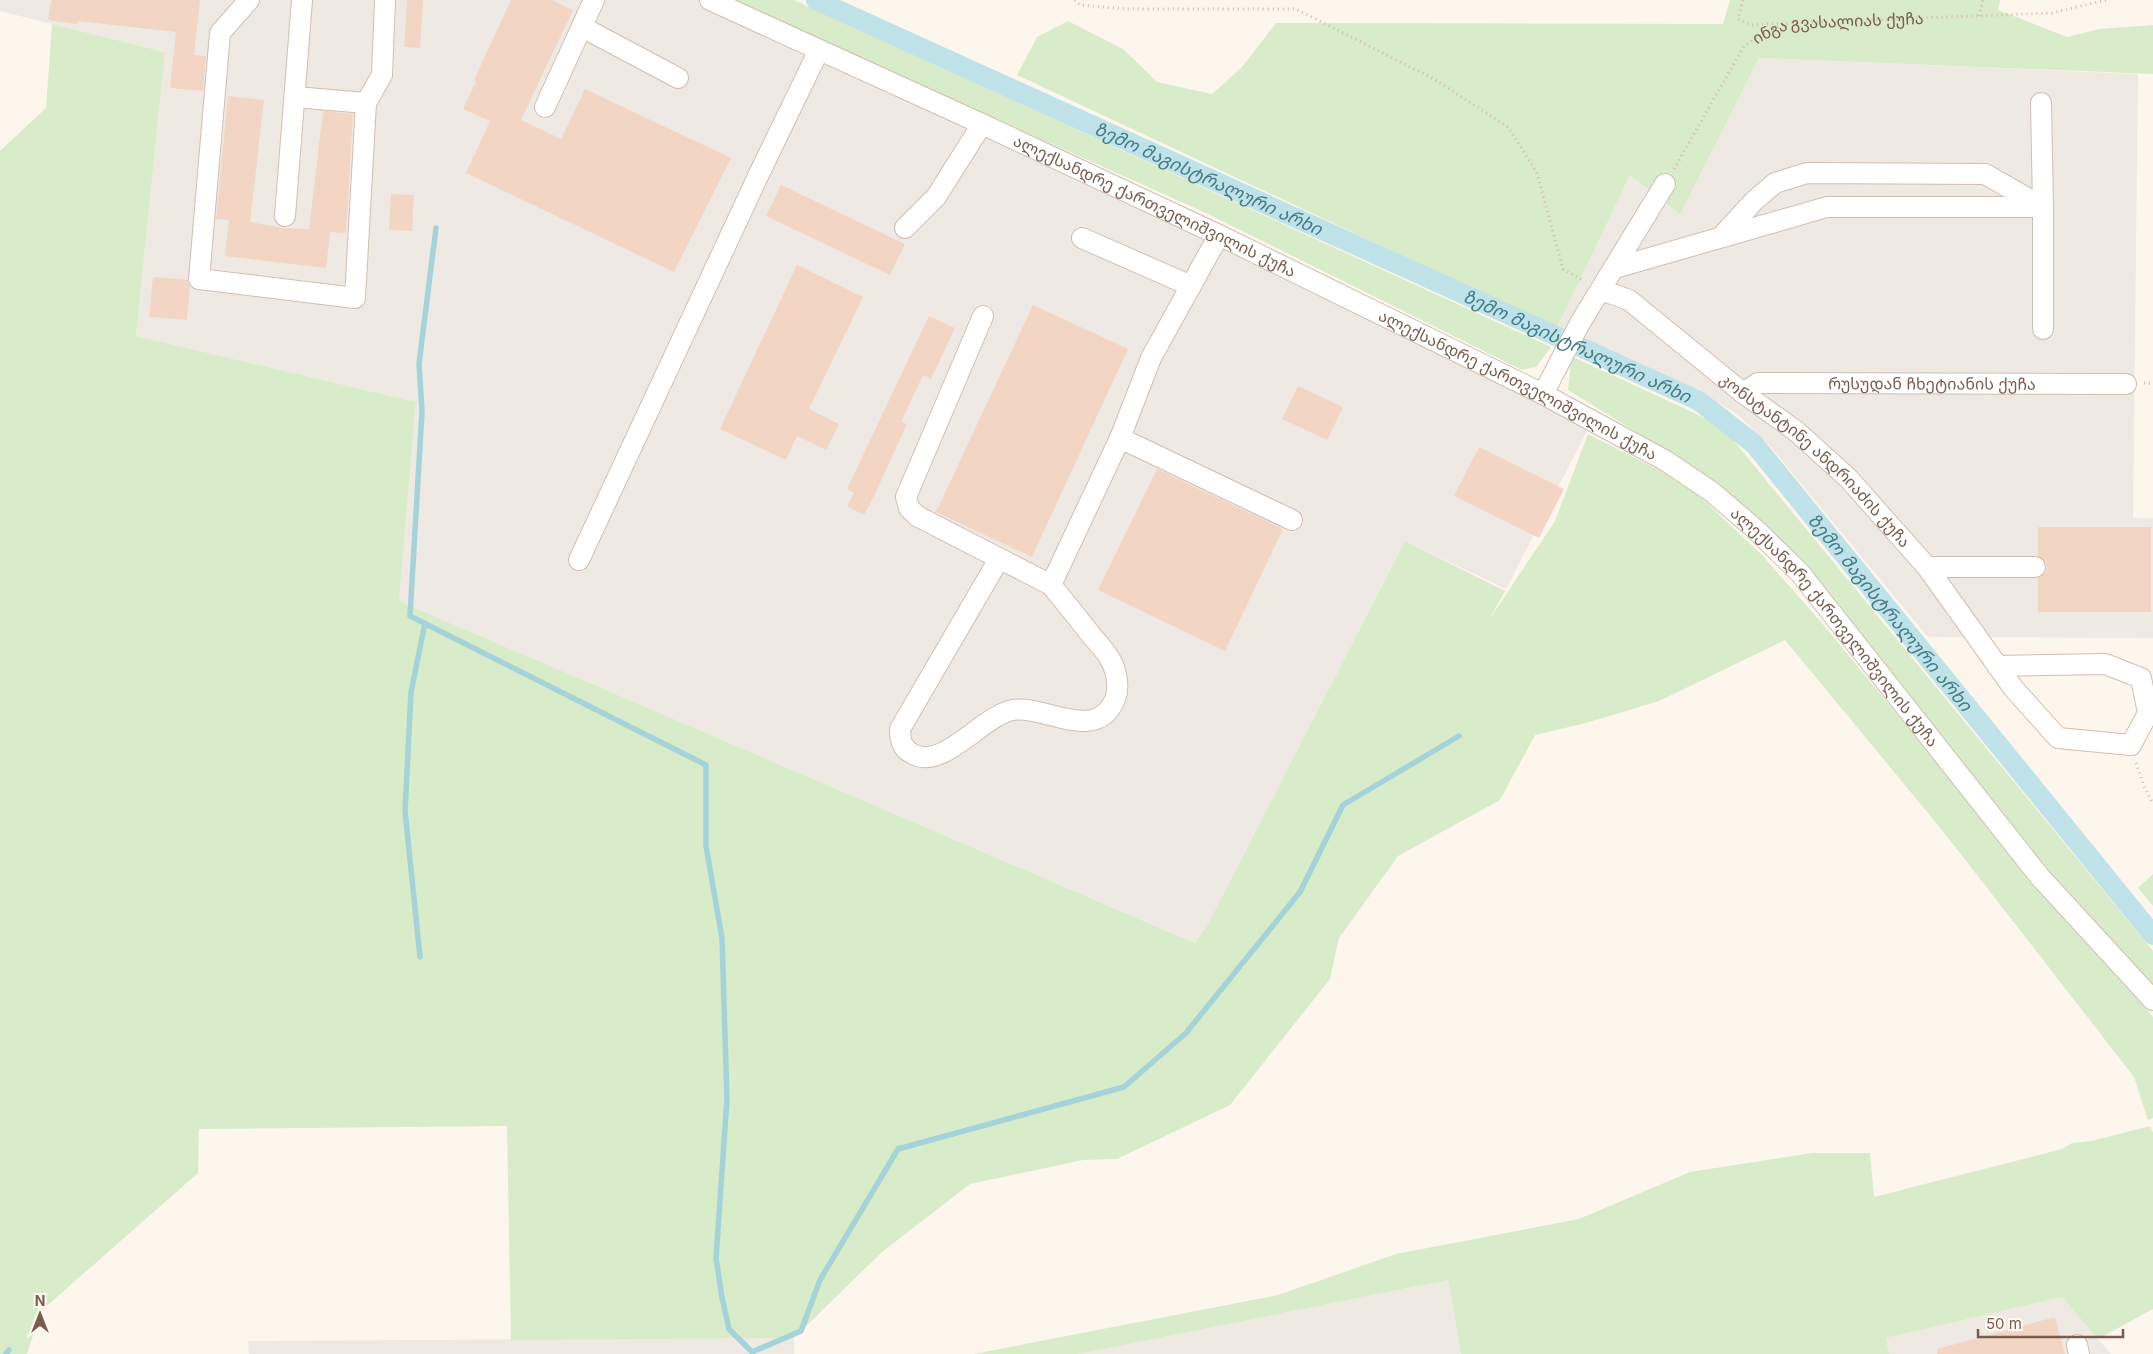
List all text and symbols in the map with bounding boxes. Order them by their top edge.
street label: ინგა გვასალიას ქუჩა [1748,8,1924,48]
water label: ზემო მაგისტრალური არხი [1091,117,1326,239]
street label: ალექსანდრე ქართველიშვილის ქუჩა [1010,130,1299,281]
water label: ზემო მაგისტრალური არხი [1460,285,1695,407]
street label: ალექსანდრე ქართველიშვილის ქუჩა [1376,305,1661,464]
street label: კონსტანტინე ანდრიაძის ქუჩა [1716,369,1915,551]
street label: რუსუდან ჩხეტიანის ქუჩა [1828,373,2036,394]
street label: ალექსანდრე ქართველიშვილის ქუჩა [1727,503,1943,751]
water label: ზემო მაგისტრალური არხი [1804,509,1977,715]
north arrow [15,1289,65,1339]
text: N [35,1292,45,1309]
scale bar [1978,1306,2123,1338]
text: 50 m [1986,1314,2022,1333]

